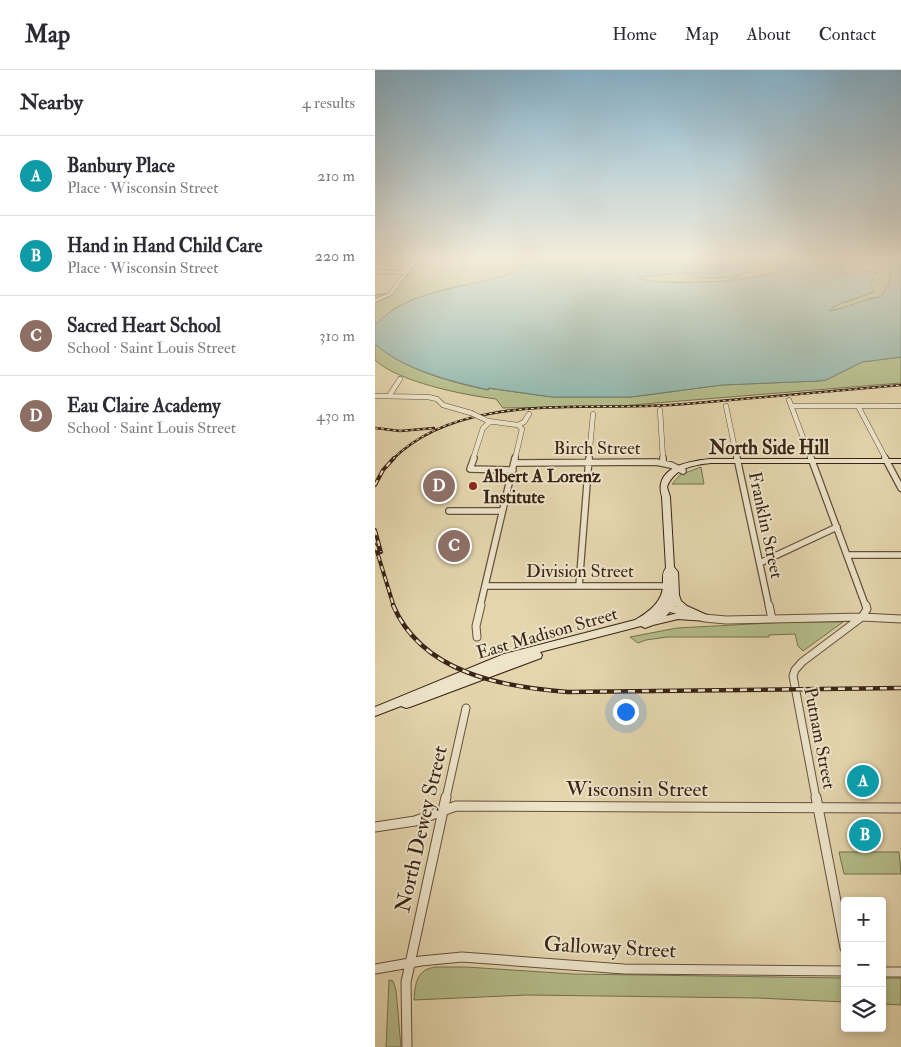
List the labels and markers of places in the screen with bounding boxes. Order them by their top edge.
place label: Albert A Lorenz Institute [482,465,601,509]
pin: D [423,467,455,505]
marker: Albert A Lorenz Institute [467,480,479,492]
pin: C [438,527,470,565]
pin: A [847,762,879,800]
pin: B [849,816,881,854]

